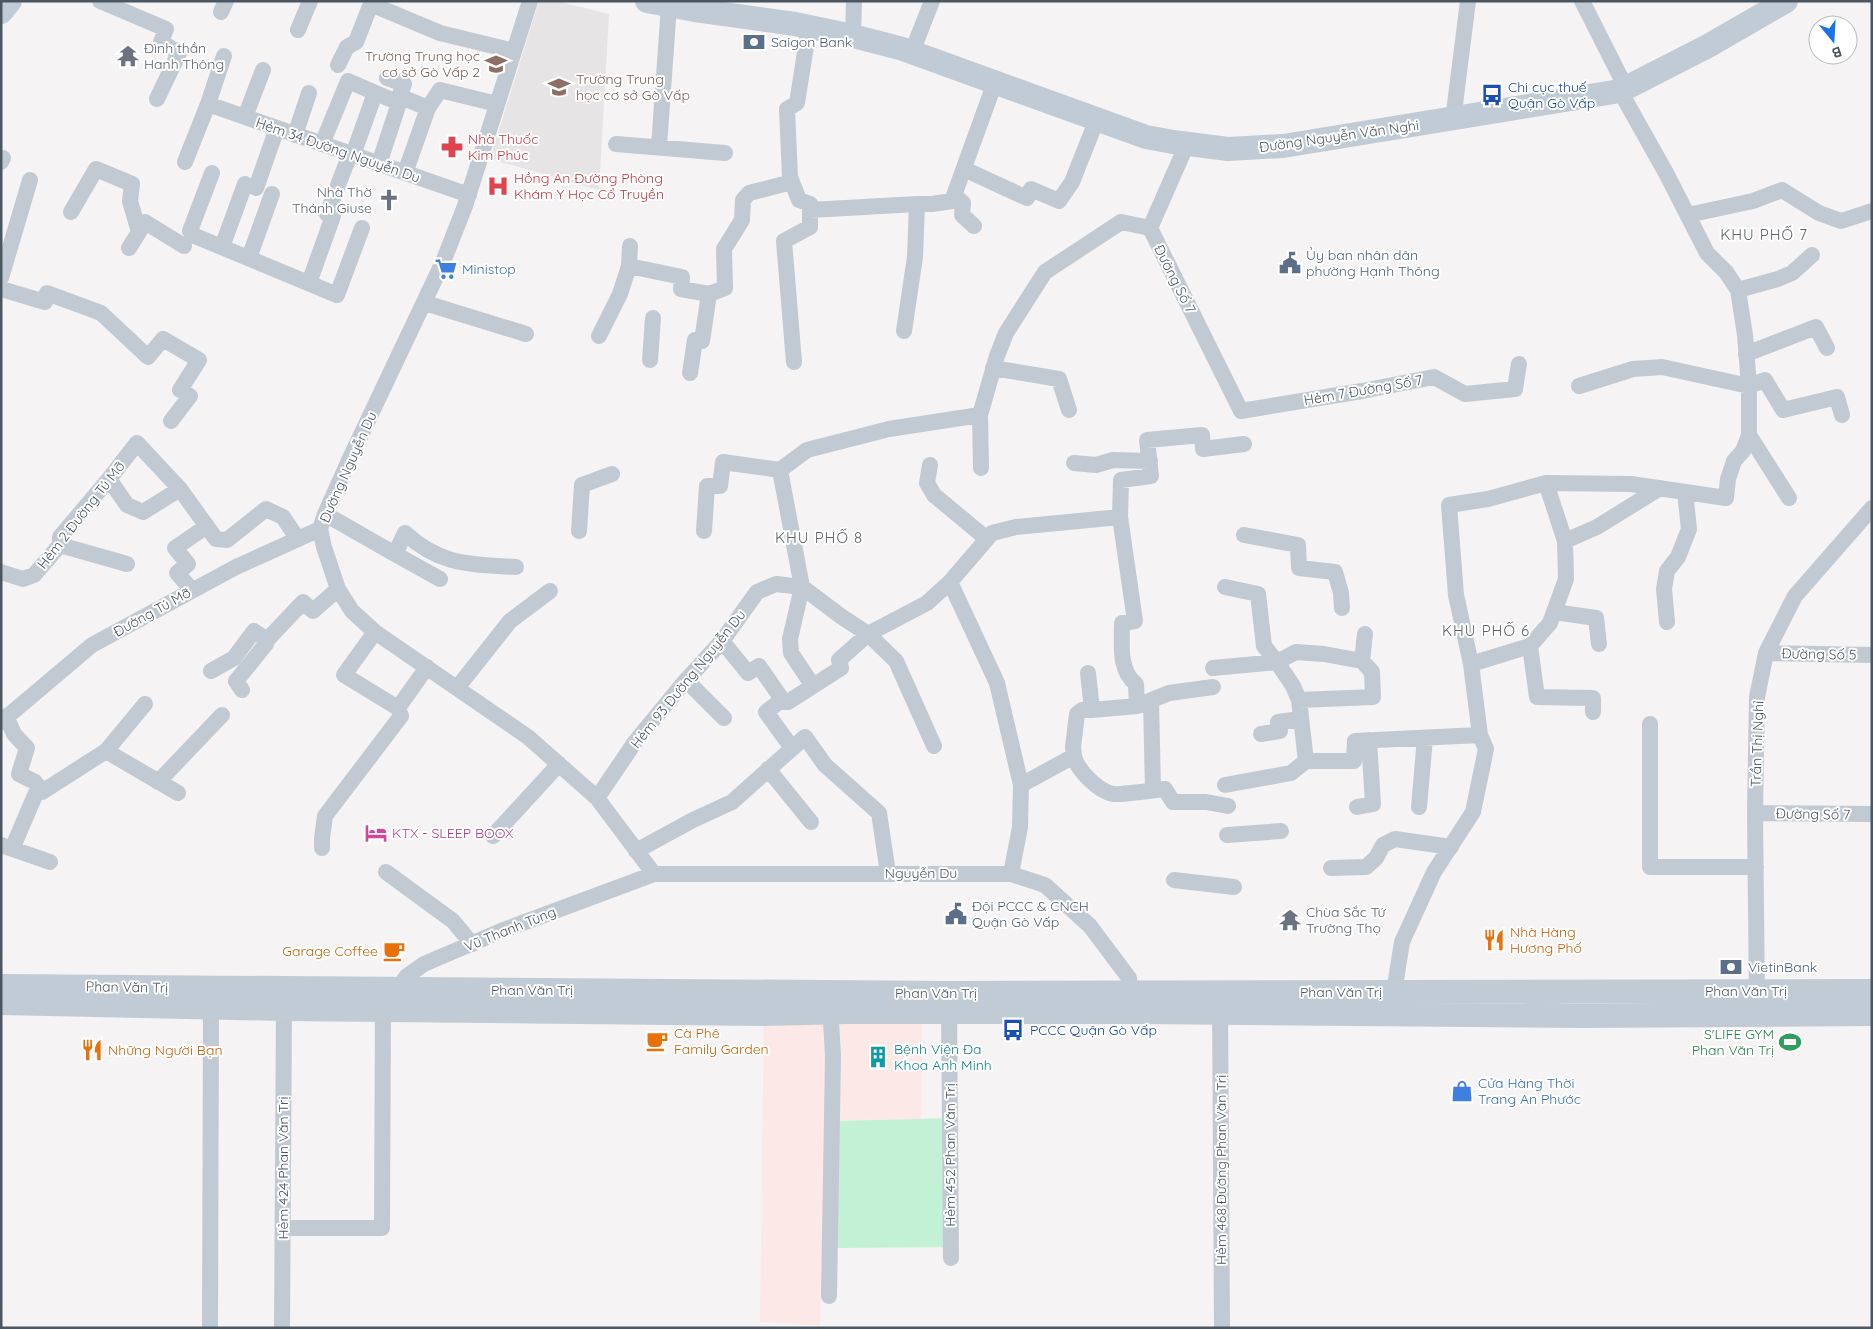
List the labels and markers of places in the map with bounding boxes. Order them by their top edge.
bank icon: Saigon Bank [741,29,767,55]
place label: Saigon Bank [771,33,852,51]
place label: Đình thần Hanh Thông [144,39,224,73]
temple icon: Đình thần Hanh Thông [115,43,141,69]
place label: Trường Trung học cơ sở Gò Vấp 2 [365,47,480,81]
school or university icon: Trường Trung học cơ sở Gò Vấp 2 [483,51,509,77]
place label: Trường Trung học cơ sở Gò Vấp [576,70,690,104]
school or university icon: Trường Trung học cơ sở Gò Vấp [546,74,572,100]
place label: Chi cục thuế Quận Gò Vấp [1508,78,1595,112]
bus stop icon: Chi cục thuế Quận Gò Vấp [1479,82,1505,108]
place label: Nhà Thuốc Kim Phúc [468,130,539,164]
pharmacy icon: Nhà Thuốc Kim Phúc [439,134,465,160]
place label: Hồng An Đường Phòng Khám Y Học Cổ Truyền [514,169,664,203]
hospital icon: Hồng An Đường Phòng Khám Y Học Cổ Truyền [485,173,511,199]
place label: Nhà Thờ Thánh Giuse [292,183,372,217]
church icon: Nhà Thờ Thánh Giuse [376,187,402,213]
place label: Ủy ban nhân dân phường Hạnh Thông [1306,246,1440,280]
public building icon: Ủy ban nhân dân phường Hạnh Thông [1277,250,1303,276]
supermarket icon: Ministop [433,256,459,282]
place label: Ministop [462,260,516,278]
hotel icon: KTX - SLEEP BOOX [363,820,389,846]
place label: KTX - SLEEP BOOX [392,824,514,842]
place label: Đội PCCC & CNCH Quận Gò Vấp [972,897,1089,931]
public building icon: Đội PCCC & CNCH Quận Gò Vấp [943,901,969,927]
place label: Chùa Sắc Tứ Trường Thọ [1306,903,1387,937]
temple icon: Chùa Sắc Tứ Trường Thọ [1277,907,1303,933]
place label: Nhà Hàng Hương Phố [1510,923,1582,957]
restaurant icon: Nhà Hàng Hương Phố [1481,927,1507,953]
cafe icon: Garage Coffee [381,938,407,964]
place label: Garage Coffee [282,942,378,960]
bank icon: VietinBank [1718,954,1744,980]
place label: VietinBank [1748,958,1817,976]
bus stop icon: PCCC Quận Gò Vấp [1000,1017,1026,1043]
place label: PCCC Quận Gò Vấp [1030,1021,1157,1039]
place label: Cà Phê Family Garden [674,1024,769,1058]
place label: S'LIFE GYM Phan Văn Trị [1692,1025,1774,1059]
cafe icon: Cà Phê Family Garden [644,1028,670,1054]
sports icon: S'LIFE GYM Phan Văn Trị [1777,1029,1803,1055]
restaurant icon: Những Người Bạn [79,1037,105,1063]
place label: Bệnh Viện Đa Khoa Anh Minh [894,1040,992,1074]
place label: Những Người Bạn [108,1041,223,1059]
building icon: Bệnh Viện Đa Khoa Anh Minh [865,1044,891,1070]
place label: Cửa Hàng Thời Trang An Phước [1478,1074,1581,1108]
shop icon: Cửa Hàng Thời Trang An Phước [1449,1078,1475,1104]

